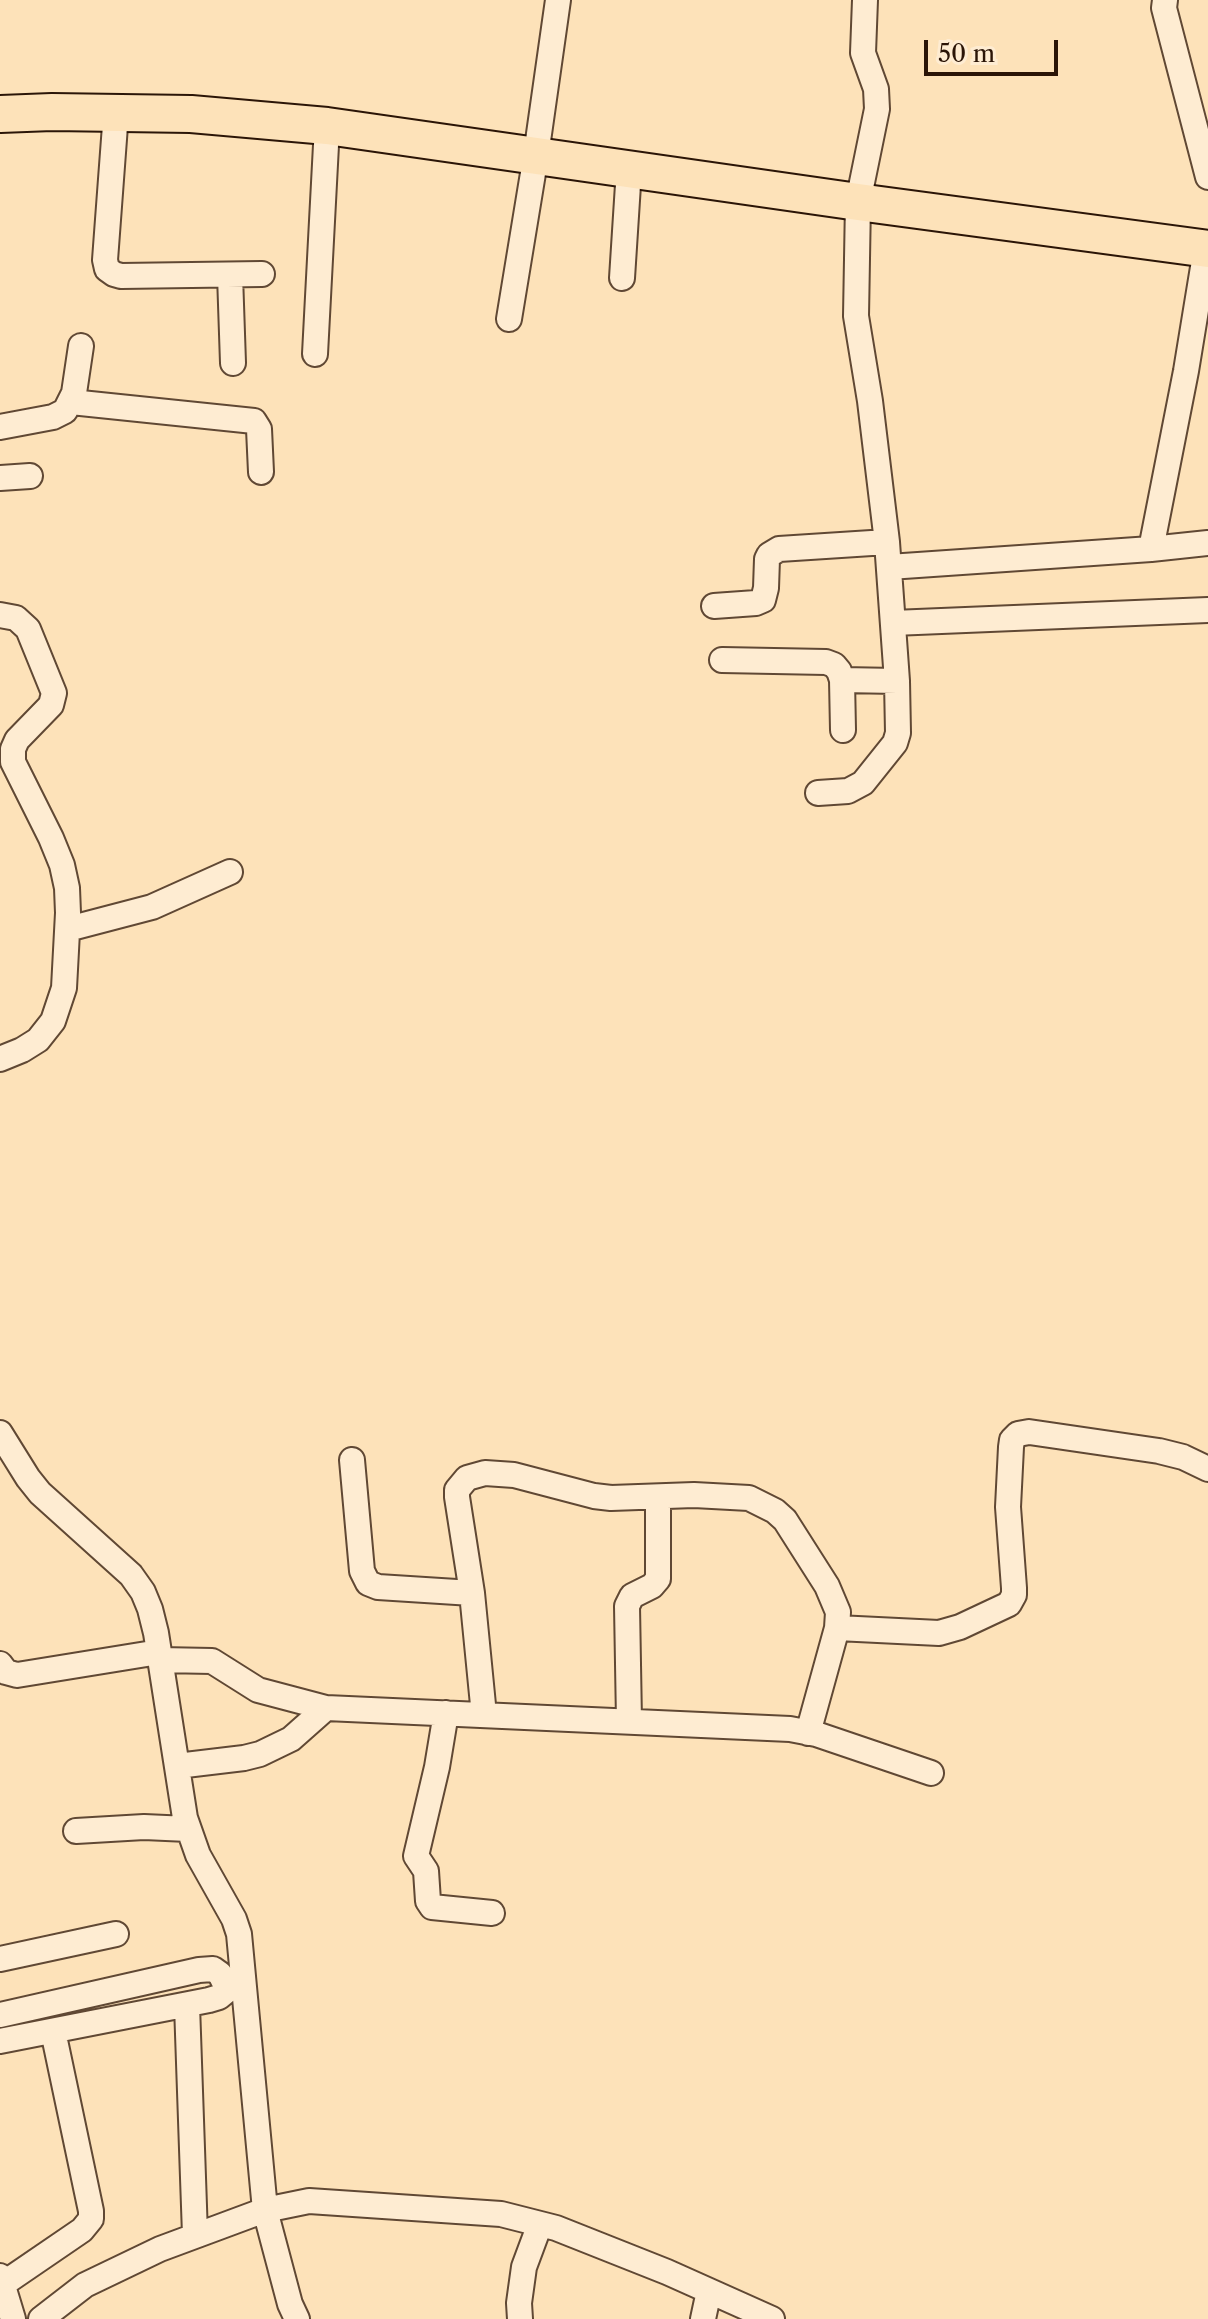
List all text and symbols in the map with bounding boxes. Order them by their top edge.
scale bar [928,24,1062,74]
text: 50 m [938,39,995,68]

